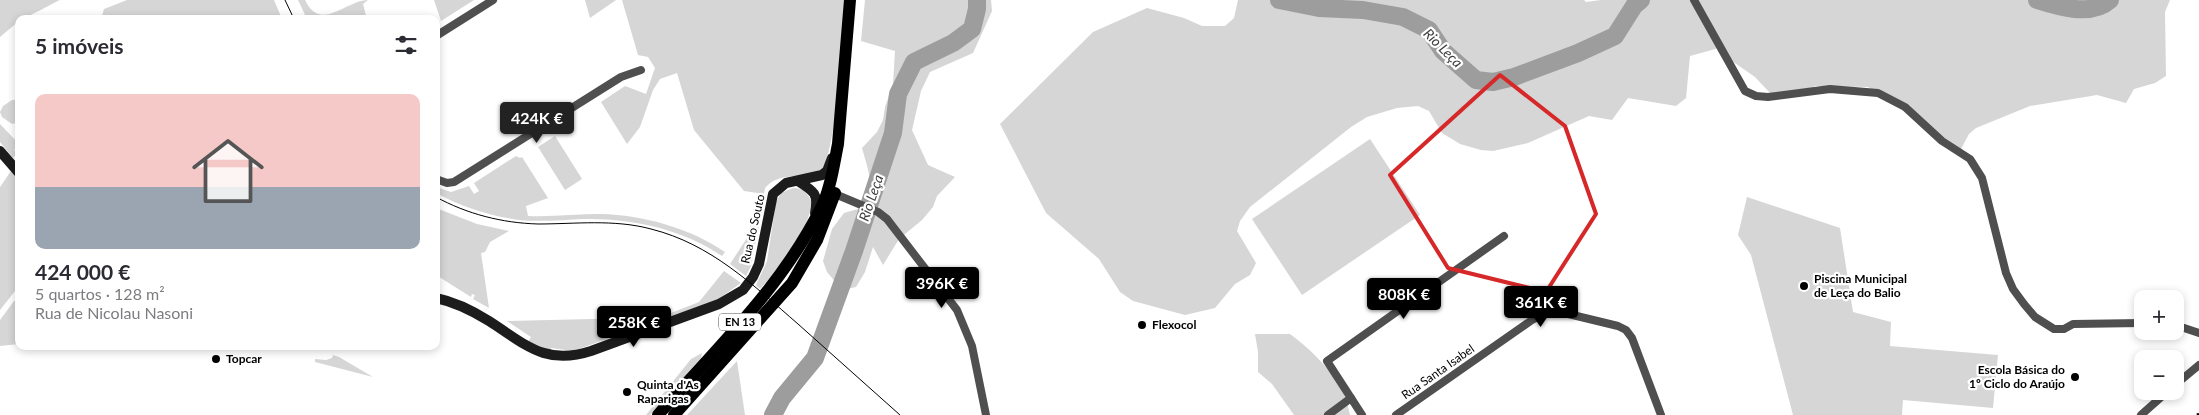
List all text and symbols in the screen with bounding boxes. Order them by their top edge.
water label: Rio Leça [1420,25,1466,71]
icon: filters [392,31,420,59]
text: 5 imóveis [35,33,123,58]
pin: 424K € [496,102,578,144]
text: 424K € [511,108,563,127]
icon: home [183,126,273,216]
water label: Rio Leça [855,172,886,223]
street label: Rua do Souto [737,193,768,265]
text: 424 000 € [35,259,130,284]
pin: 396K € [901,266,983,309]
place label: Piscina Municipal de Leça do Balio [1814,271,1907,300]
text: 396K € [916,273,968,292]
pin: 808K € [1363,278,1445,320]
marker: Piscina Municipal de Leça do Balio [1798,280,1810,292]
text: 5 quartos · 128 m² [35,284,165,303]
text: 808K € [1378,284,1430,303]
pin: 361K € [1500,286,1582,328]
map controls [2134,290,2184,400]
button: + [2134,290,2184,340]
text: 361K € [1515,292,1567,311]
text: Rua de Nicolau Nasoni [35,303,193,322]
pin: 258K € [593,306,675,348]
text: 258K € [608,312,660,331]
road number: EN 13 [719,314,761,331]
place label: Flexocol [1152,317,1196,332]
marker: Flexocol [1136,319,1148,331]
street label: Rua Santa Isabel [1398,341,1477,402]
button: − [2134,350,2184,400]
place label: Topcar [226,351,262,366]
marker: Topcar [210,353,222,365]
place label: Escola Básica do 1º Ciclo do Araújo [1969,362,2065,391]
marker: Escola Básica do 1º Ciclo do Araújo [2069,371,2081,383]
place label: Quinta d'As Raparigas [637,377,699,406]
marker: Quinta d'As Raparigas [621,386,633,398]

